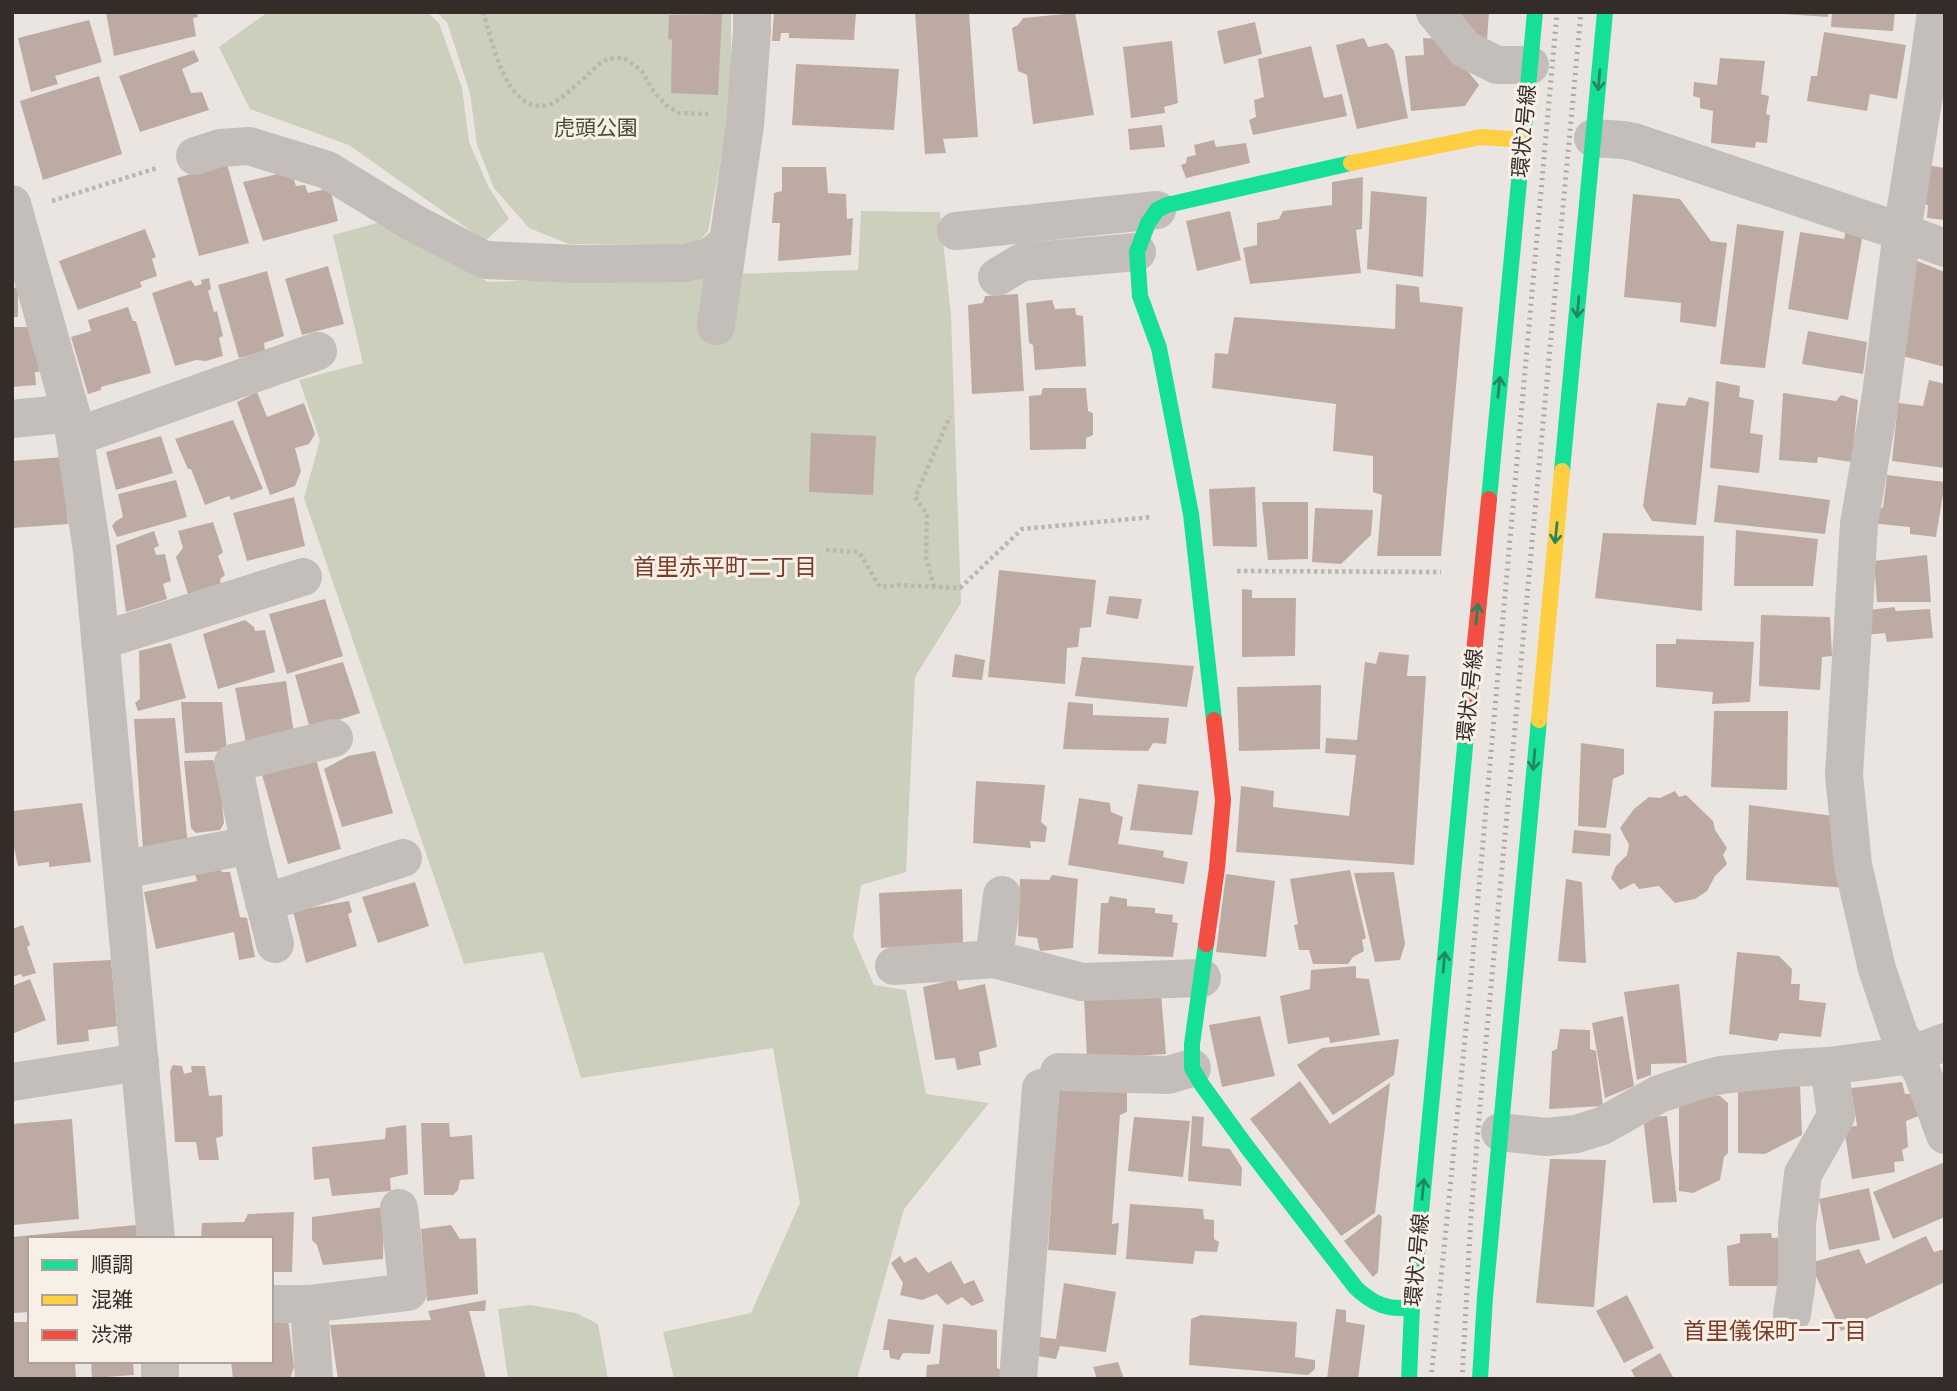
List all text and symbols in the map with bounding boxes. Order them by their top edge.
one-way arrow [1592,68,1605,91]
street label: 環状2号線 [1506,83,1541,179]
park label: 虎頭公園 [554,114,638,141]
one-way arrow [1571,295,1584,318]
one-way arrow [1493,376,1506,399]
one-way arrow [1549,521,1562,544]
district label: 首里赤平町二丁目 [633,552,817,581]
one-way arrow [1471,603,1484,625]
street label: 環状2号線 [1451,647,1488,743]
one-way arrow [1527,748,1540,770]
one-way arrow [1438,951,1451,974]
one-way arrow [1417,1178,1430,1200]
street label: 環状2号線 [1399,1212,1434,1308]
legend [28,1237,273,1363]
text: 順調 [91,1251,133,1278]
text: 混雑 [91,1286,133,1313]
district label: 首里儀保町一丁目 [1683,1316,1867,1345]
text: 渋滞 [91,1321,133,1348]

